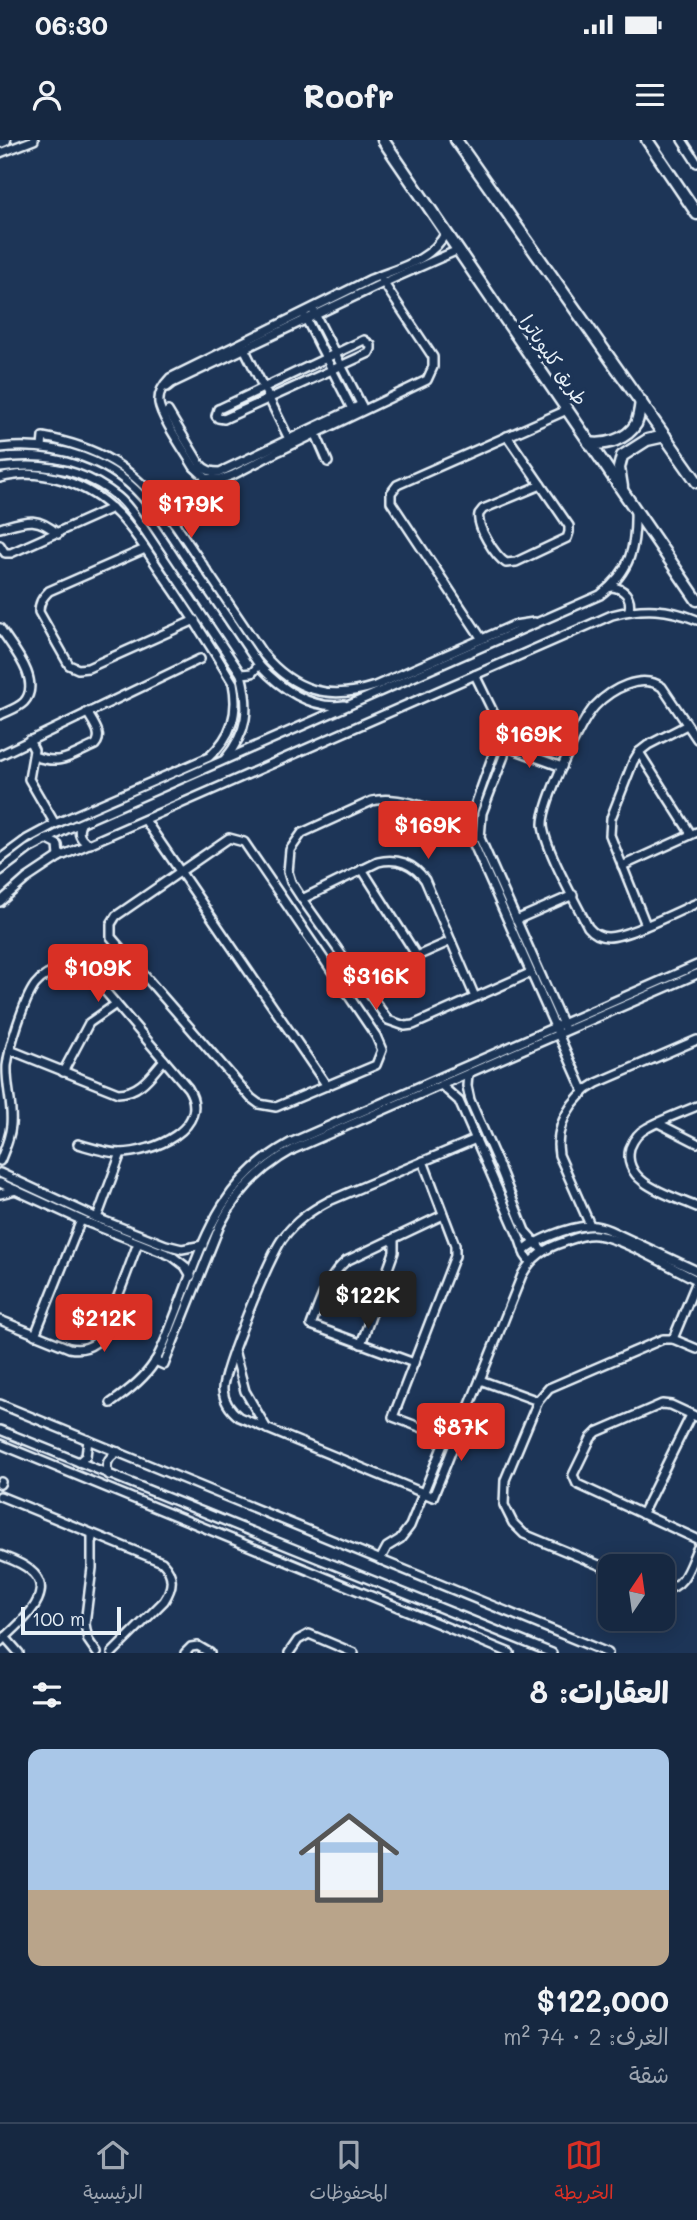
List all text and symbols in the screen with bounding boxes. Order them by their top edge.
text: 06:30 [35,8,108,42]
text: Roofr [303,74,394,116]
icon: person [28,76,66,114]
icon: menu [631,76,669,114]
street label: طريق كليوباترا [515,310,594,410]
pin: $179K [142,480,240,540]
text: $179K [158,488,224,518]
pin: $169K [480,710,578,770]
text: $169K [495,718,563,748]
pin: $169K [379,802,477,861]
text: $169K [394,809,462,839]
pin: $109K [49,944,147,1004]
text: $109K [64,952,132,982]
pin: $316K [327,952,425,1012]
text: $316K [342,960,410,990]
pin: $122K [319,1272,417,1331]
text: $122K [335,1279,401,1309]
pin: $212K [55,1294,153,1354]
text: $212K [71,1302,137,1332]
pin: $87K [420,1404,502,1463]
text: $87K [433,1411,489,1441]
north arrow [598,1554,676,1631]
map controls [598,1554,675,1631]
scale bar [21,1604,121,1636]
text: 100 m [32,1606,85,1631]
text: العقارات: 8 [530,1671,669,1711]
icon: filters [28,1676,66,1714]
icon: home [286,1795,412,1921]
text: $122,000 [537,1980,669,2020]
text: الغرف: 2 · 74 m² [503,2021,669,2051]
text: شقة [629,2059,669,2089]
tab: الرئيسية [83,2136,143,2209]
tab: المحفوظات [310,2136,388,2209]
tab: الخريطة [554,2136,614,2209]

